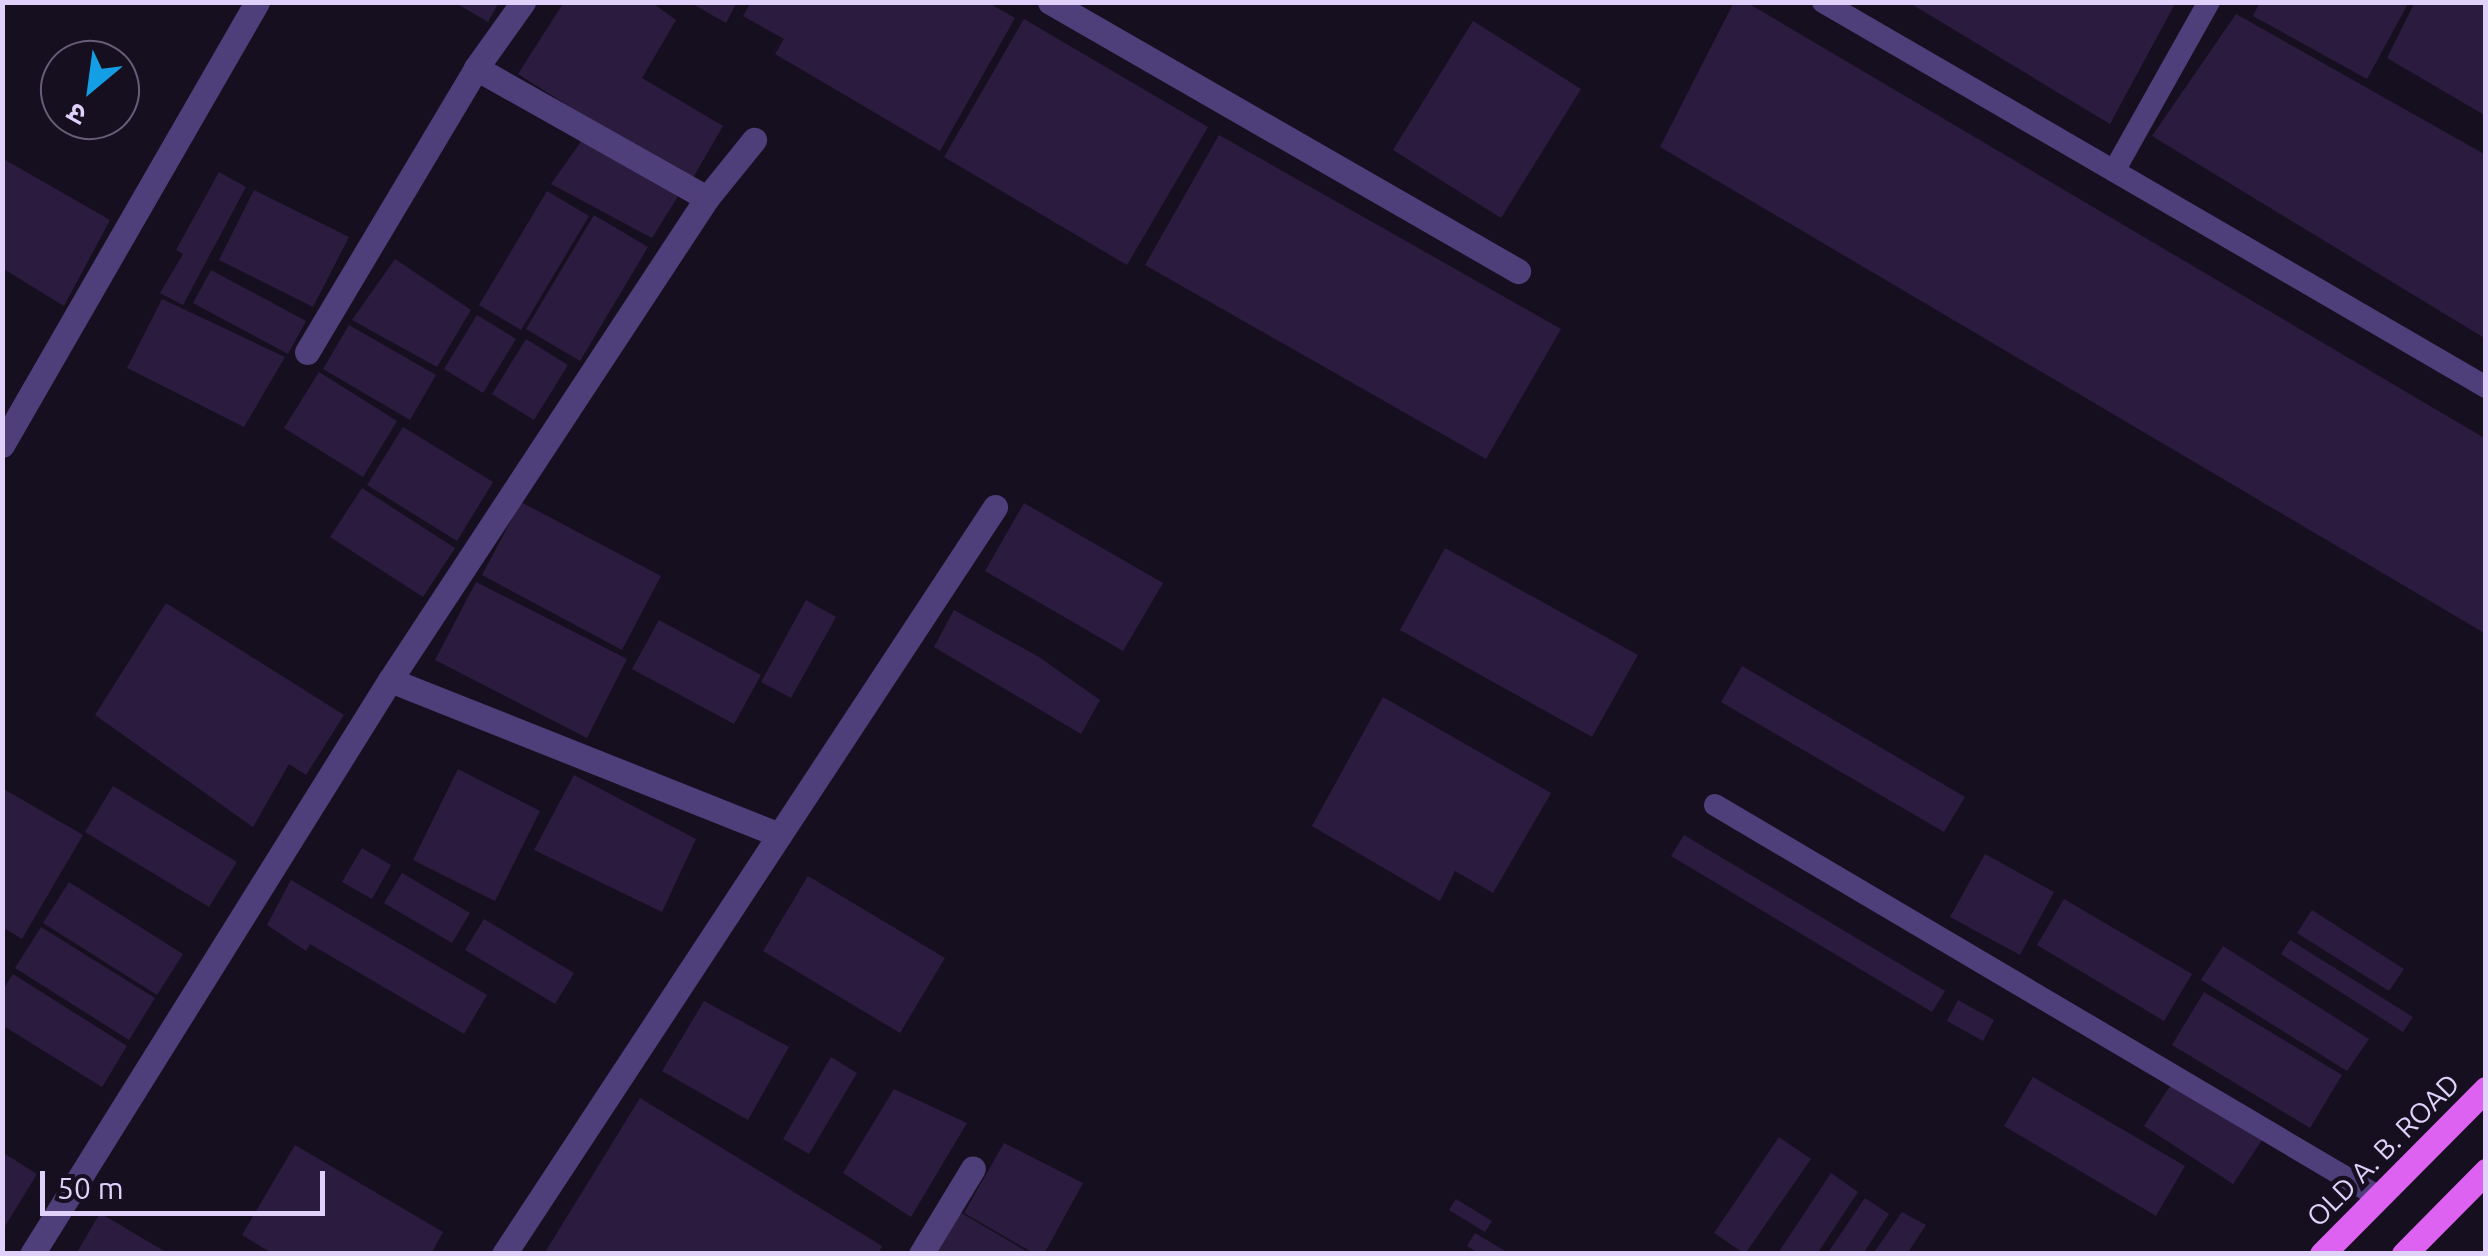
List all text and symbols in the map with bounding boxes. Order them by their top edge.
north arrow [40,40,140,140]
text: उ [62,97,91,132]
street label: OLD A. B. ROAD [2300,1067,2466,1233]
scale bar [45,1151,330,1213]
text: 50 m [57,1171,124,1205]

